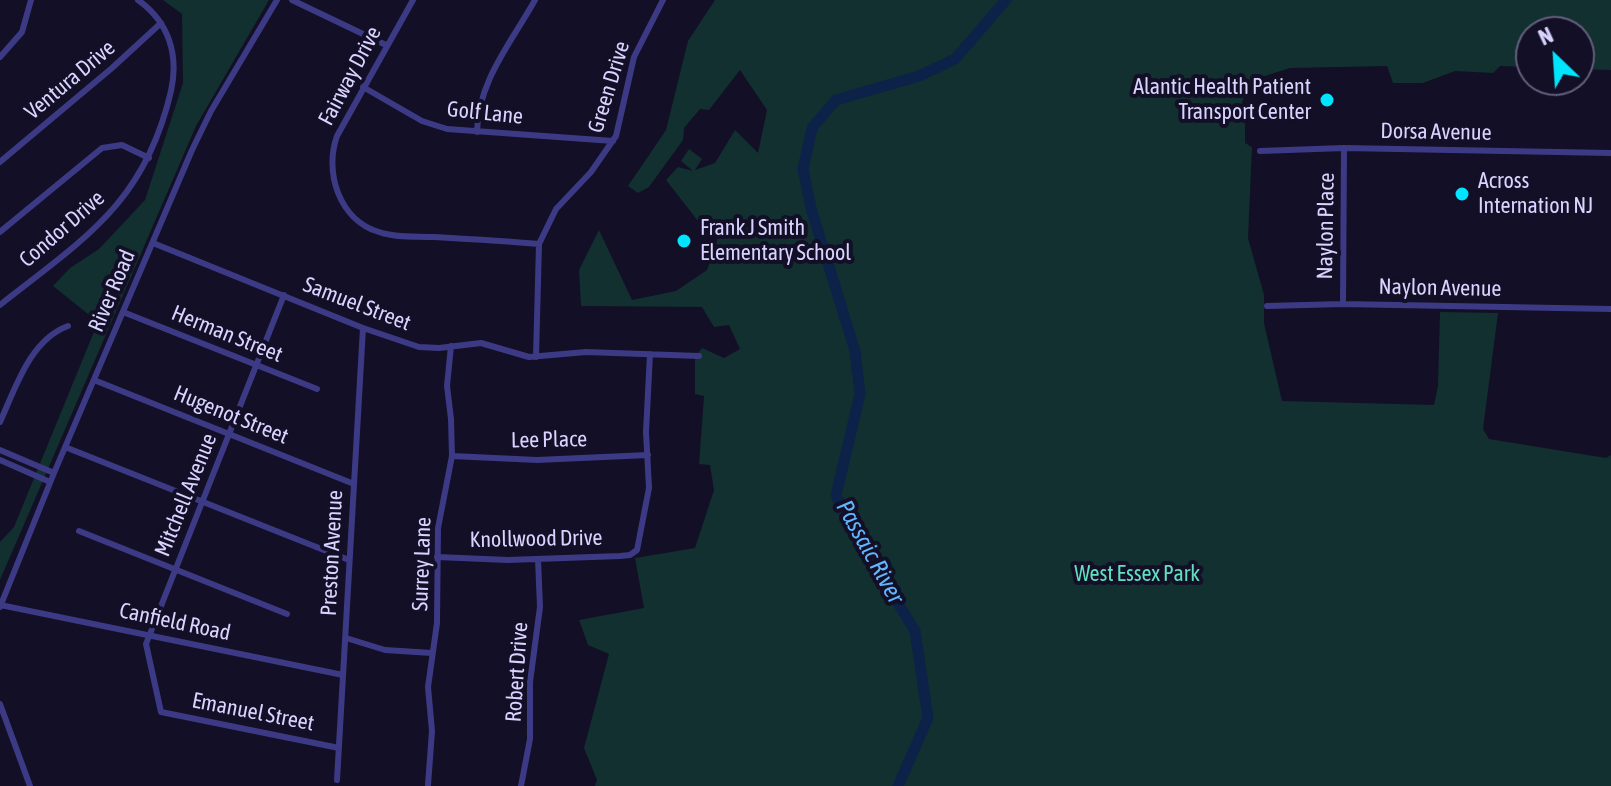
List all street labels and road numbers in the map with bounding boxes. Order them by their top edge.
street label: Fairway Drive [313,22,387,130]
street label: Ventura Drive [19,35,121,125]
street label: Green Drive [583,38,635,136]
street label: Golf Lane [446,96,524,130]
street label: Dorsa Avenue [1380,118,1492,146]
street label: Naylon Place [1312,172,1340,280]
street label: Condor Drive [14,185,110,273]
street label: River Road [83,246,141,336]
street label: Samuel Street [300,271,414,337]
street label: Naylon Avenue [1378,274,1502,302]
street label: Herman Street [168,300,286,368]
street label: Hugenot Street [170,380,292,450]
street label: Lee Place [511,426,587,454]
street label: Mitchell Avenue [149,430,223,560]
street label: Preston Avenue [316,489,348,617]
street label: Surrey Lane [407,517,437,611]
street label: Knollwood Drive [469,525,603,553]
street label: Canfield Road [117,597,233,647]
street label: Robert Drive [500,621,534,723]
street label: Emanuel Street [190,687,316,737]

